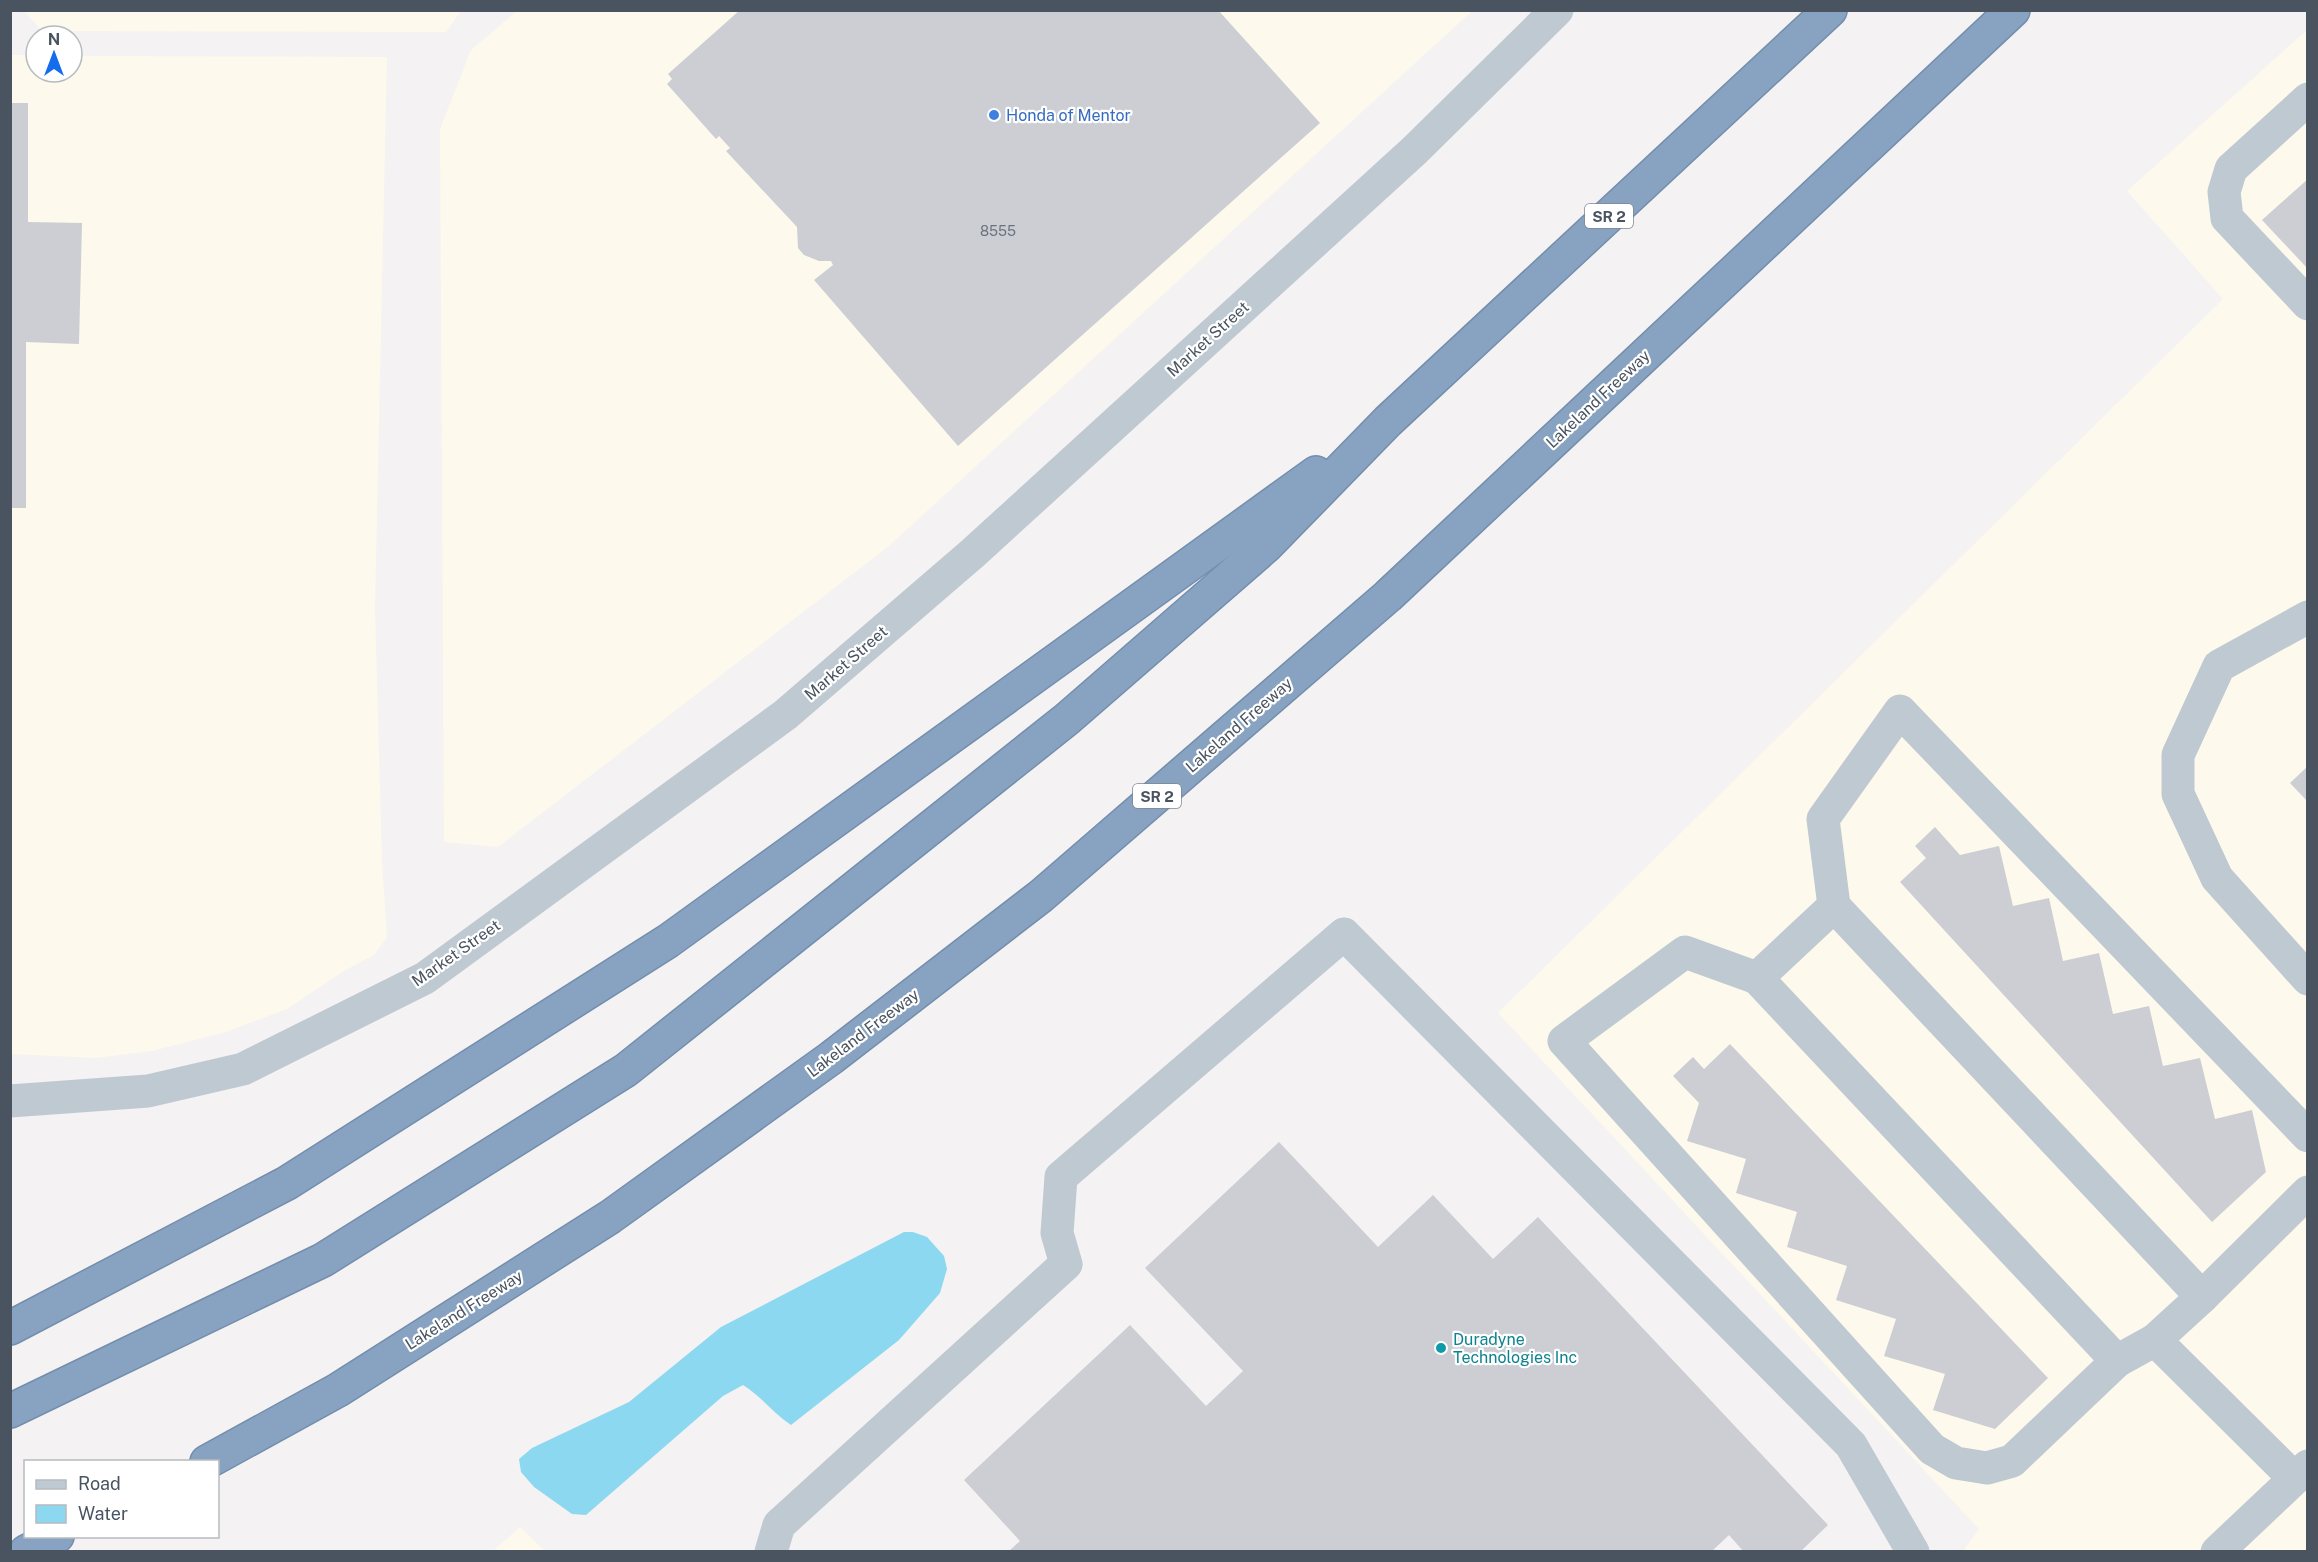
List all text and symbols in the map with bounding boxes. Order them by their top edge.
north arrow [24,24,84,84]
text: N [48,30,60,49]
place label: Honda of Mentor [1006,106,1131,125]
marker: Honda of Mentor [987,108,1001,122]
road number: SR 2 [1585,204,1633,228]
house number: 8555 [980,223,1016,239]
street label: Market Street [1163,297,1253,381]
street label: Lakeland Freeway [1542,346,1654,452]
street label: Market Street [801,622,891,704]
street label: Lakeland Freeway [1182,673,1296,776]
road number: SR 2 [1133,784,1181,808]
street label: Market Street [408,916,504,990]
street label: Lakeland Freeway [803,985,923,1081]
street label: Lakeland Freeway [402,1266,527,1354]
place label: Duradyne Technologies Inc [1453,1330,1577,1367]
marker: Duradyne Technologies Inc [1434,1341,1448,1355]
legend [24,1460,219,1538]
text: Road [78,1473,121,1494]
text: Water [78,1503,128,1524]

